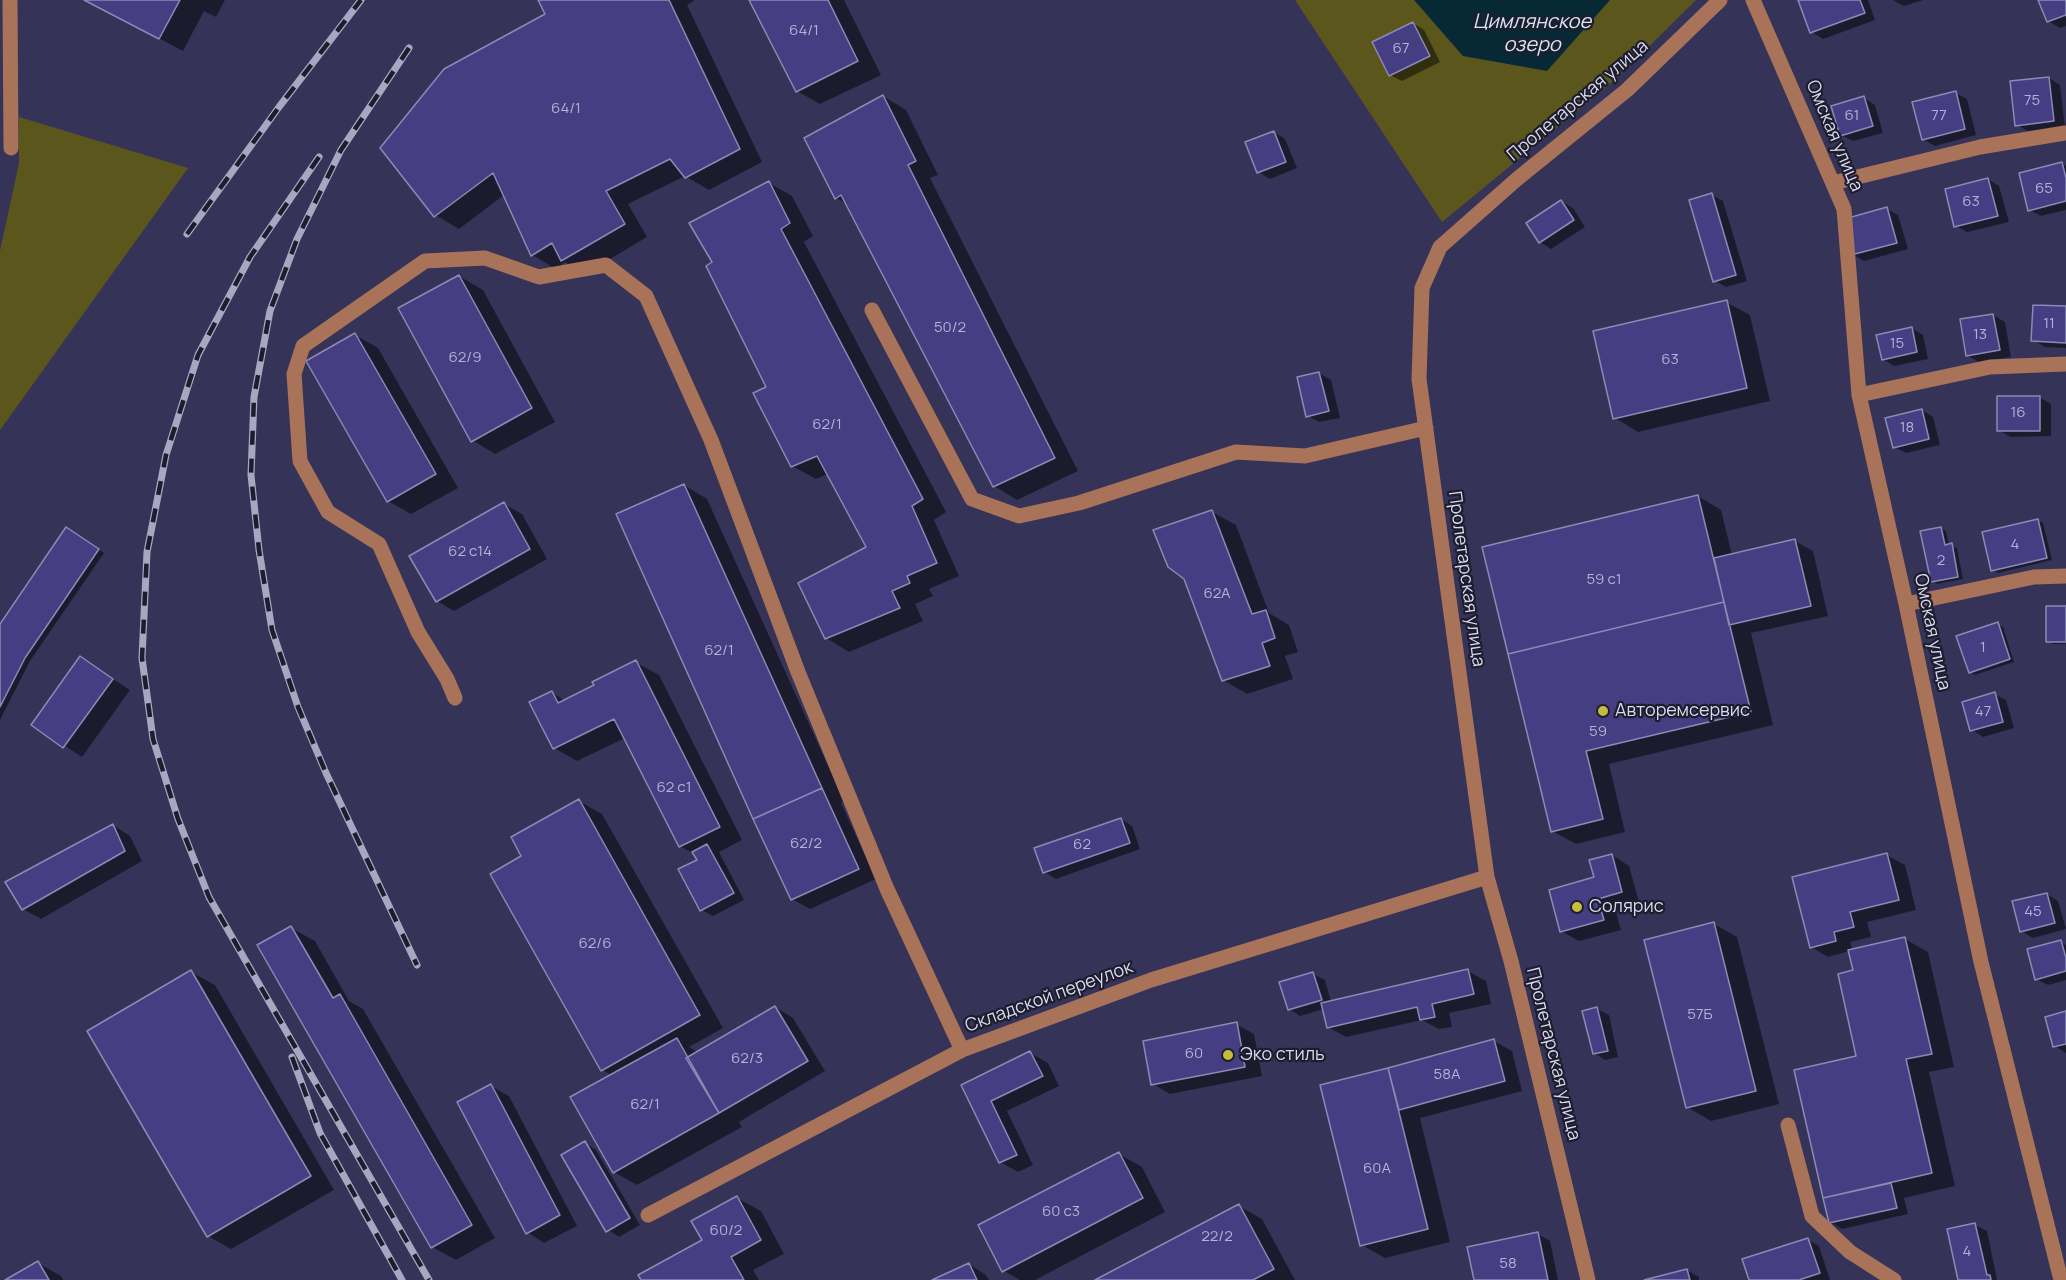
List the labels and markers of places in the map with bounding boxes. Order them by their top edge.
place label: Авторемсервис [1615,700,1750,722]
marker: Авторемсервис [1596,704,1610,718]
place label: Солярис [1589,896,1664,918]
marker: Солярис [1570,900,1584,914]
place label: Эко стиль [1240,1044,1325,1066]
marker: Эко стиль [1221,1048,1235,1062]

